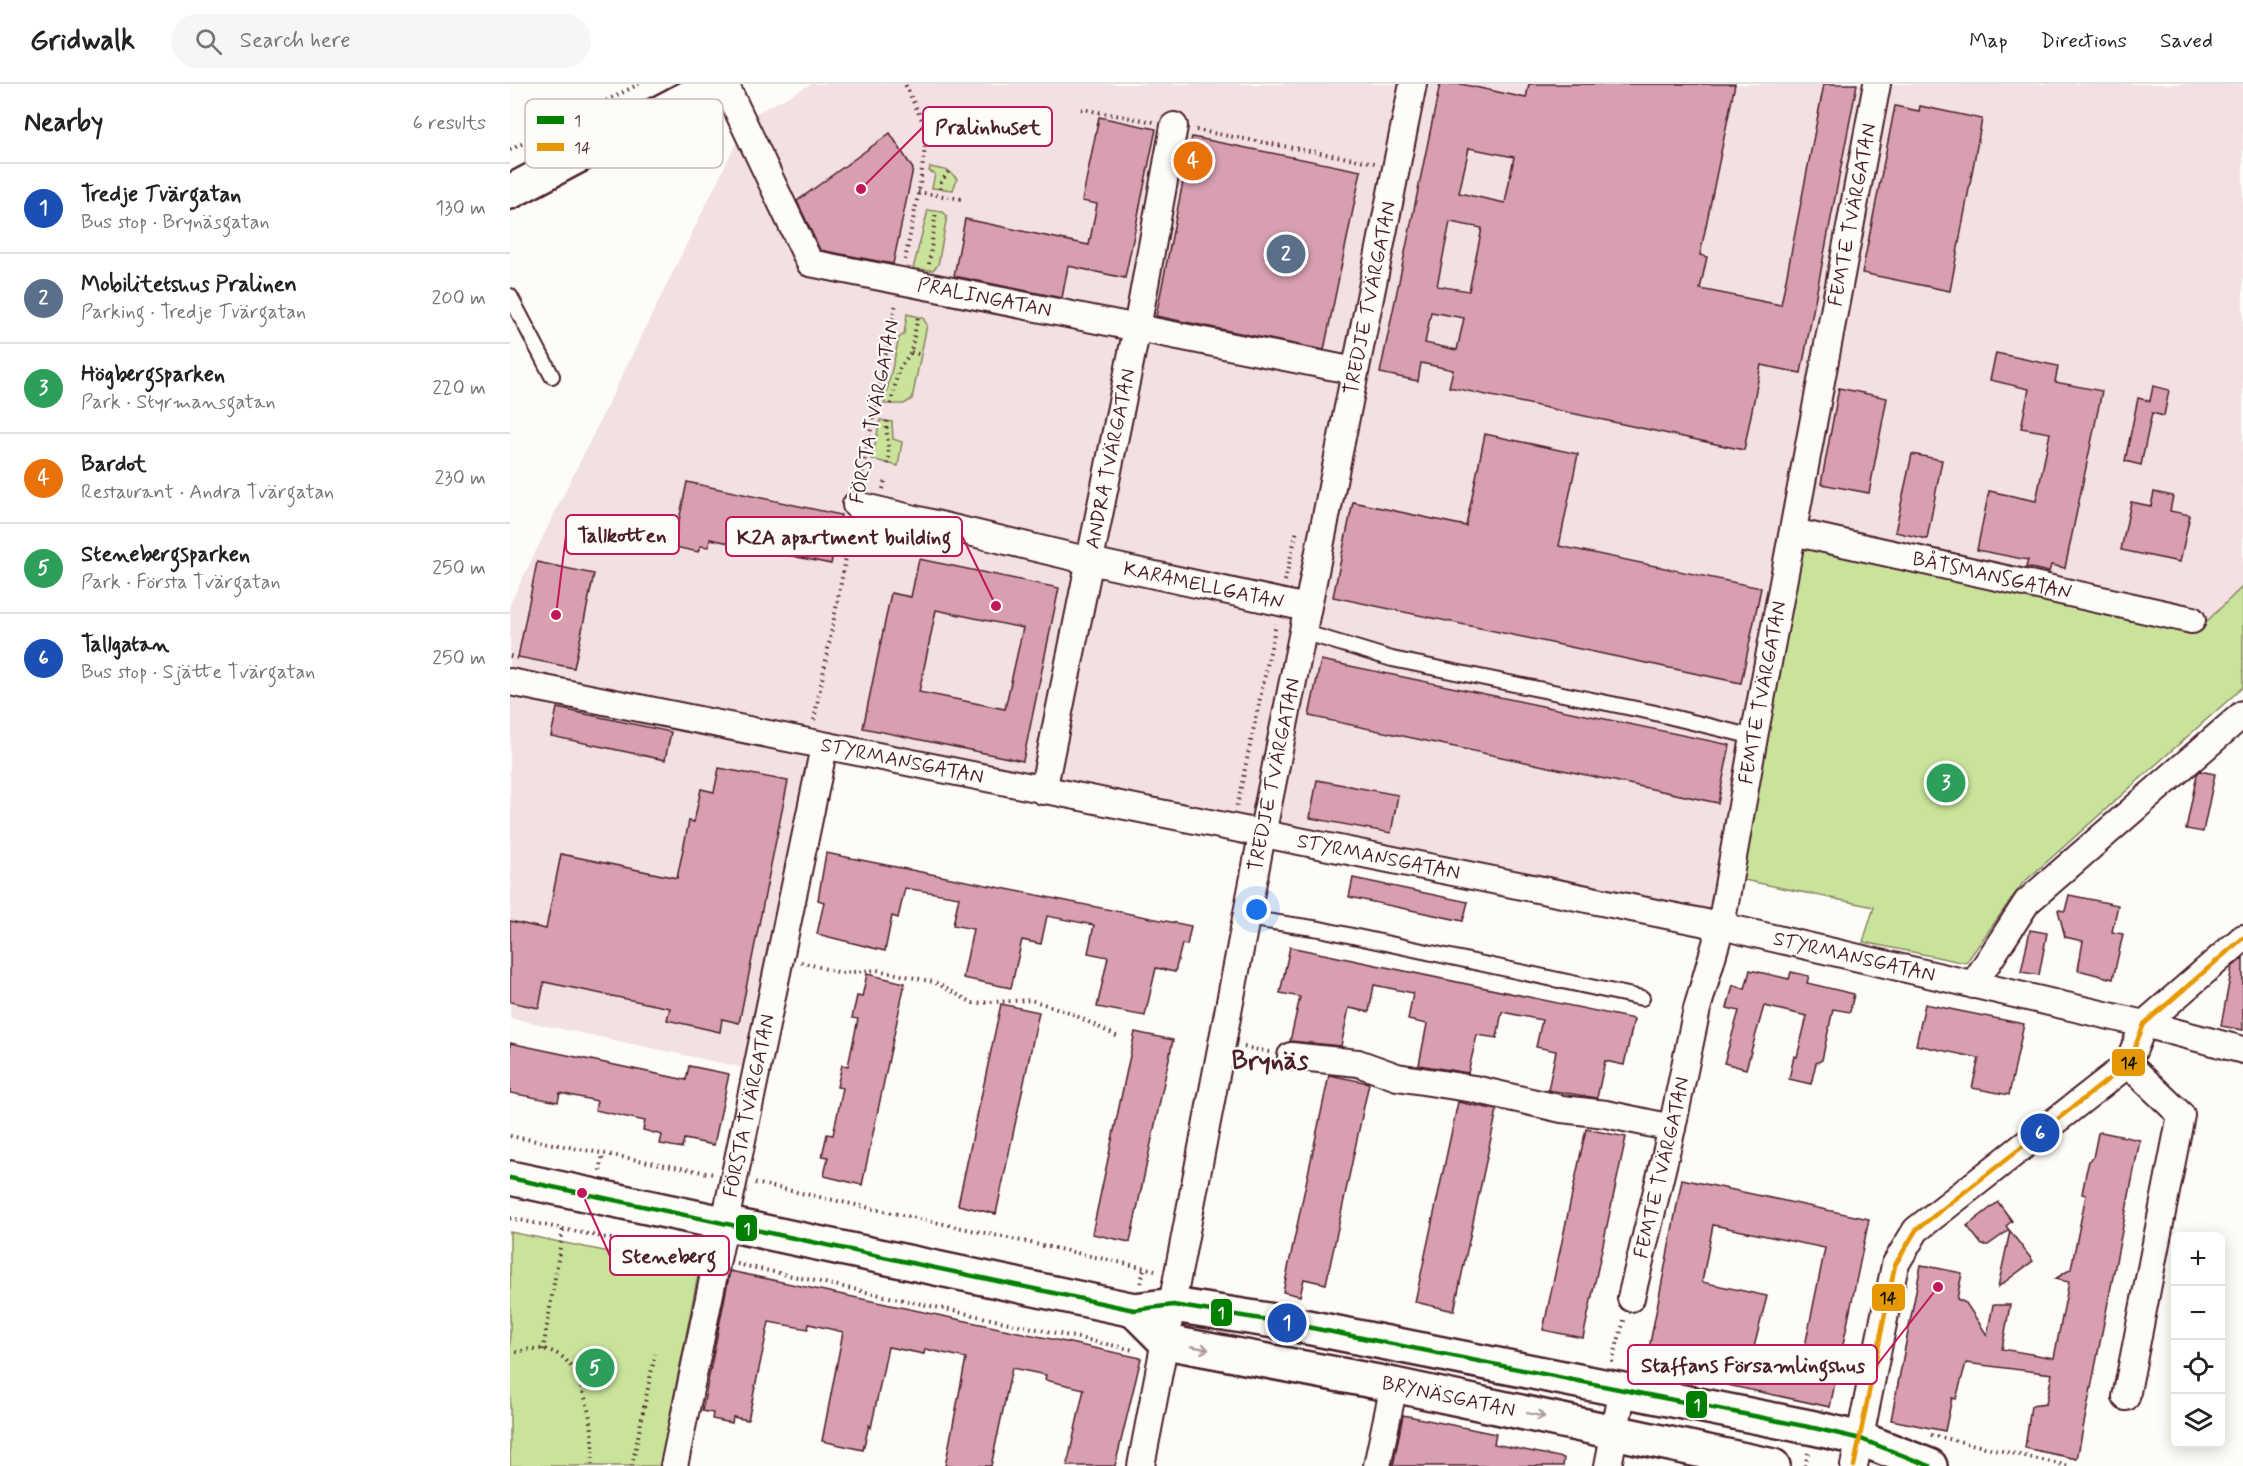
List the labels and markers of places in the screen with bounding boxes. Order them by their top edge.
callout: Pralinhuset [923,107,1052,146]
pin: 4 [1174,138,1212,184]
pin: 2 [1266,232,1306,276]
callout: Tallkotten [566,515,679,554]
callout: K2A apartment building [726,517,962,556]
pin: 3 [1926,760,1966,806]
pin: 6 [2020,1110,2060,1156]
callout: Steneberg [610,1236,729,1275]
pin: 1 [1268,1300,1306,1346]
callout: Staffans Församlingshus [1628,1345,1877,1384]
pin: 5 [576,1346,614,1390]

